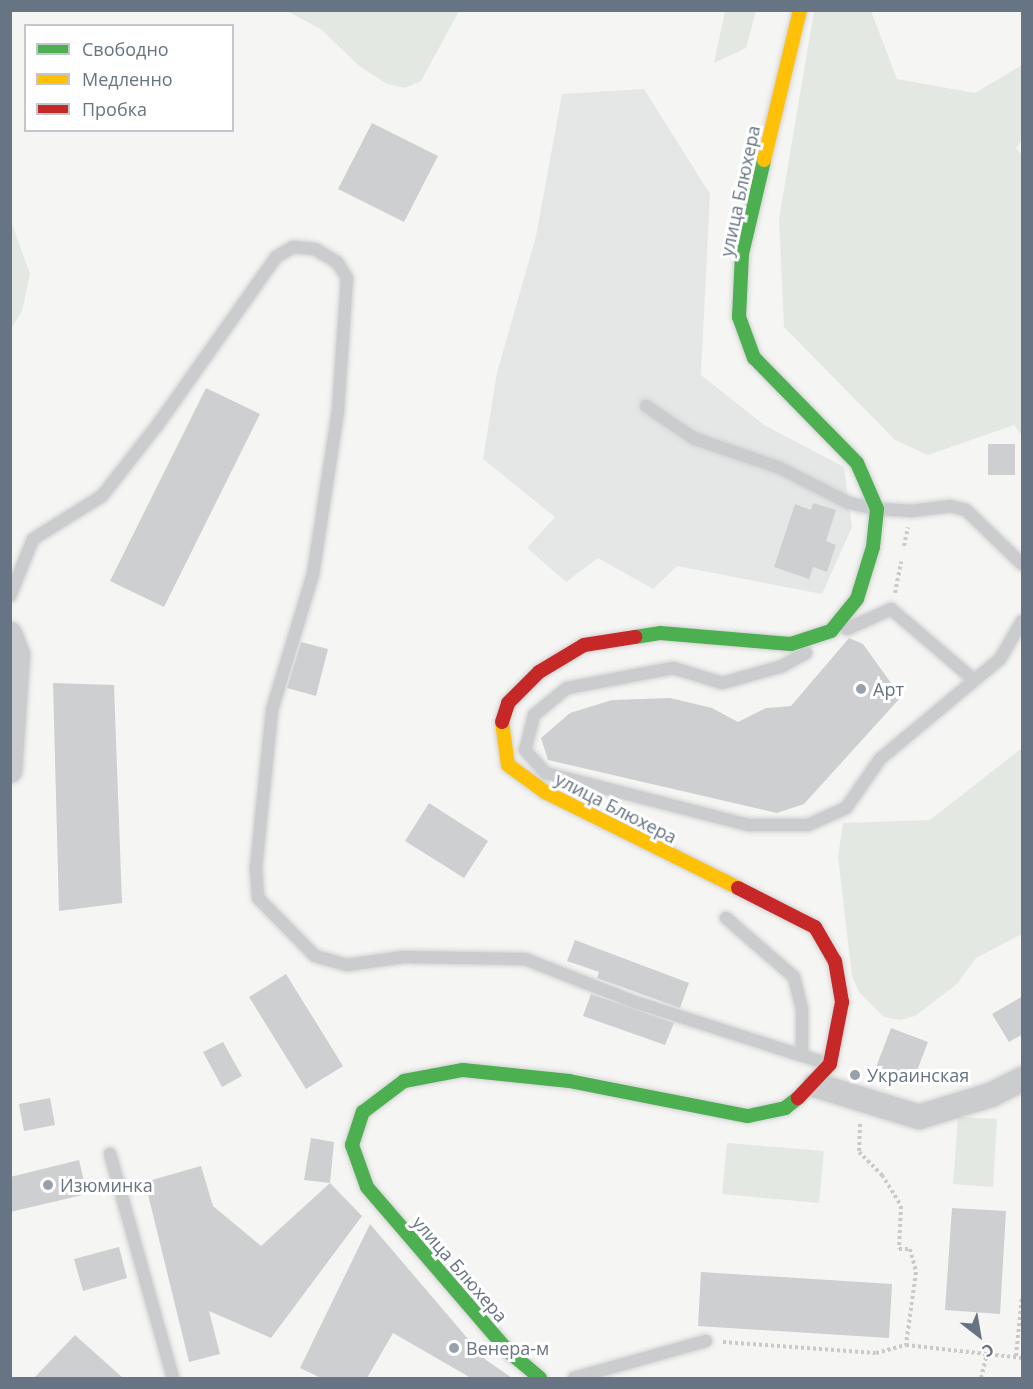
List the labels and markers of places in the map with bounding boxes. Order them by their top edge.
place label: Арт [873,678,904,700]
marker: Арт [854,682,868,696]
place label: Украинская [867,1064,969,1086]
marker: Украинская [848,1068,862,1082]
place label: Изюминка [60,1174,153,1196]
marker: Изюминка [41,1178,55,1192]
place label: Венера-м [466,1337,549,1359]
marker: Венера-м [447,1341,461,1355]

